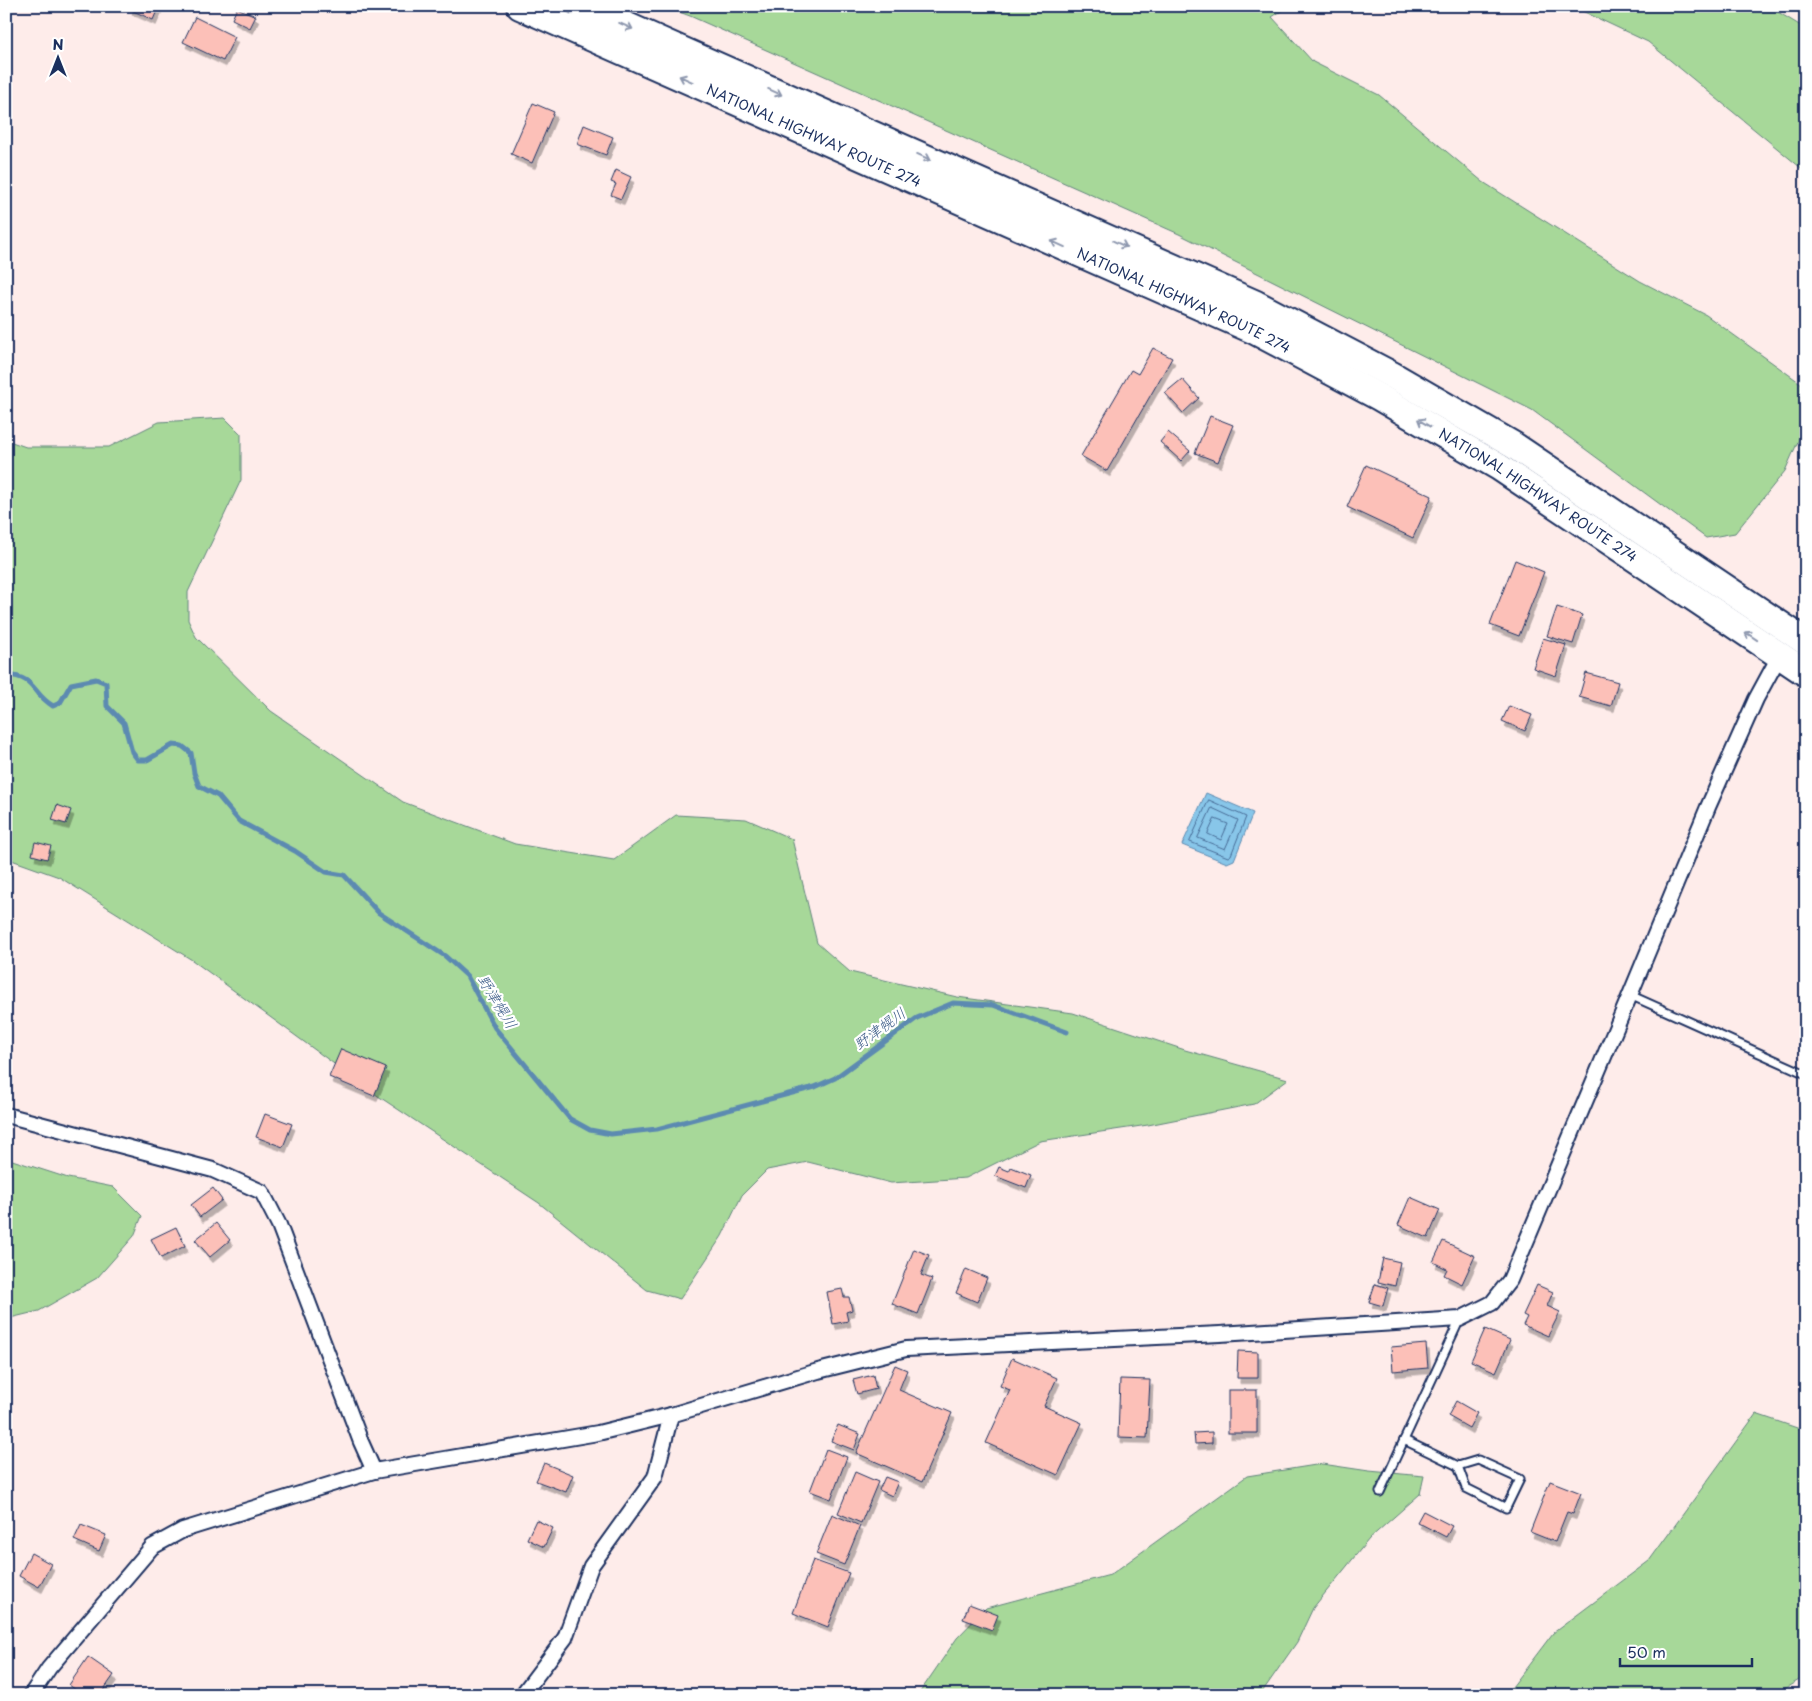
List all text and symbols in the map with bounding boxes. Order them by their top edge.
one-way arrow [618,21,633,31]
north arrow [32,32,82,82]
text: N [52,34,64,55]
one-way arrow [679,74,694,84]
street label: NATIONAL HIGHWAY ROUTE 274 [703,79,925,192]
one-way arrow [767,87,782,97]
one-way arrow [916,153,931,163]
one-way arrow [1051,239,1066,249]
one-way arrow [1112,240,1127,250]
street label: NATIONAL HIGHWAY ROUTE 274 [1073,242,1294,358]
one-way arrow [1417,417,1432,427]
street label: NATIONAL HIGHWAY ROUTE 274 [1435,423,1642,567]
one-way arrow [1744,631,1758,641]
water label: 野津幌川 [473,970,524,1033]
water label: 野津幌川 [848,1001,910,1055]
scale bar [1620,1636,1752,1668]
text: 50 m [1627,1640,1666,1663]

